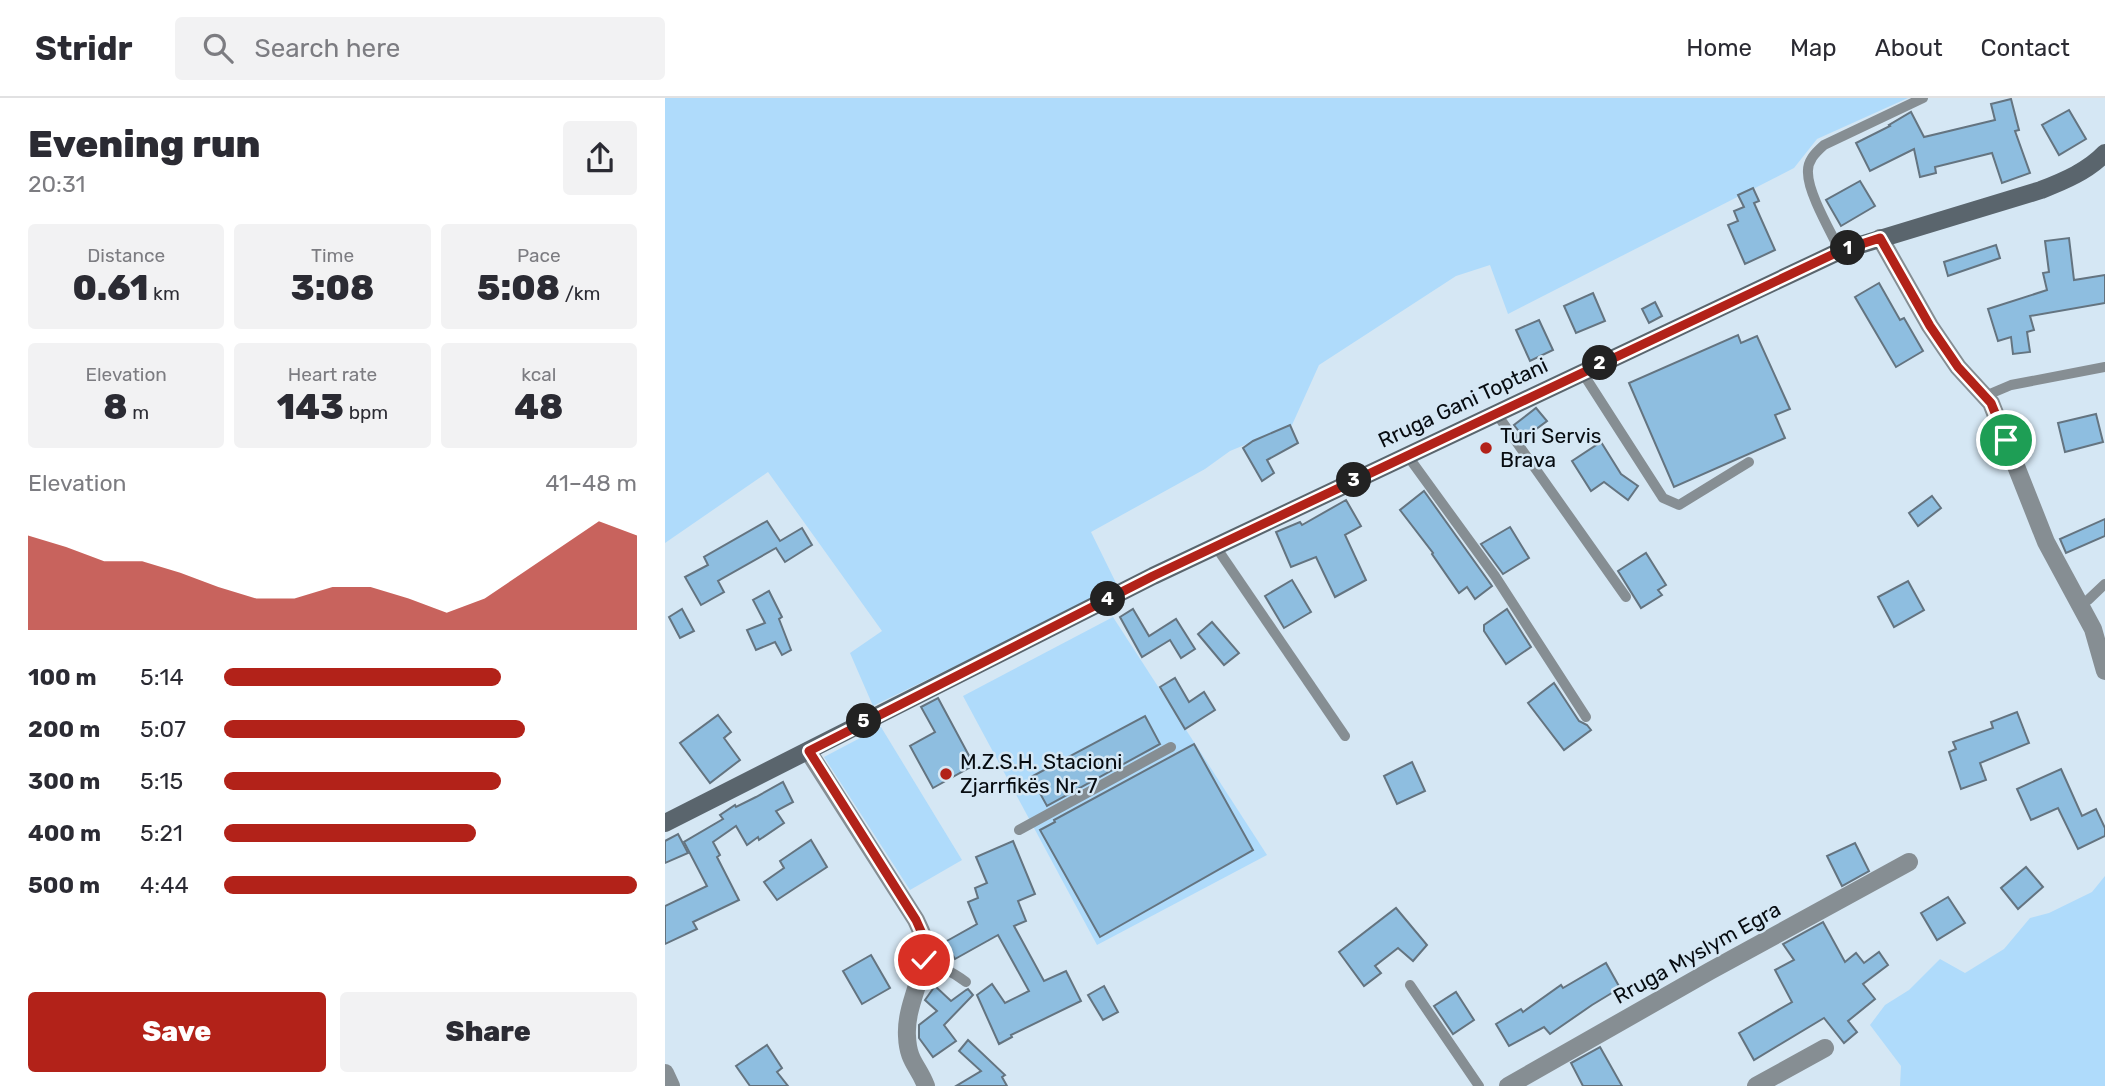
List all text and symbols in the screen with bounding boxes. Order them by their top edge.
search box [175,17,665,80]
text: Stridr [35,29,133,68]
icon: search [199,29,237,67]
text: Search here [255,33,400,64]
text: Home [1686,34,1752,62]
text: Map [1790,34,1837,62]
text: About [1875,34,1943,62]
text: Contact [1981,34,2070,62]
text: Evening run [28,121,261,167]
button: share [563,121,637,195]
text: 20:31 [28,170,85,198]
pin: 1 [1831,230,1865,266]
text: 1 [1843,236,1852,259]
text: Distance [87,244,165,267]
text: Time [311,244,354,267]
text: Pace [517,244,561,267]
text: 0.61 [73,267,148,309]
text: 3:08 [291,267,374,309]
text: 5:08 [477,267,560,309]
text: km [148,282,180,305]
text: /km [560,282,601,305]
pin: 2 [1583,345,1618,380]
text: 2 [1593,351,1606,374]
street label: Rruga Gani Toptani [1374,352,1552,453]
text: Elevation [85,363,167,386]
text: Heart rate [288,363,377,386]
text: kcal [521,363,556,386]
text: 8 [103,386,128,428]
text: 143 [277,386,344,428]
text: 48 [514,386,563,428]
text: m [128,401,149,424]
text: bpm [344,401,388,424]
pin [1976,410,2036,470]
icon: arrive [1987,421,2025,459]
place label: Turi Servis Brava [1500,423,1602,472]
marker: Turi Servis Brava [1478,440,1494,456]
pin: 3 [1337,462,1371,498]
text: 3 [1347,468,1360,491]
text: Elevation [28,469,127,497]
text: 41–48 m [545,469,637,497]
pin: 4 [1091,582,1125,616]
text: 4 [1101,587,1114,610]
text: 100 m [28,663,97,691]
text: 5:14 [140,663,184,691]
pin: 5 [847,704,881,738]
text: 5 [857,709,870,732]
text: 200 m [28,715,100,743]
text: 5:07 [140,715,186,743]
place label: M.Z.S.H. Stacioni Zjarrfikës Nr. 7 [960,749,1122,798]
marker: M.Z.S.H. Stacioni Zjarrfikës Nr. 7 [938,766,954,782]
text: 300 m [28,767,100,795]
text: 5:15 [140,767,183,795]
text: 400 m [28,819,101,847]
text: 5:21 [140,819,183,847]
text: 500 m [28,871,100,899]
text: 4:44 [140,871,189,899]
street label: Rruga Myslym Egra [1609,896,1785,1009]
pin [894,930,954,990]
icon: check [905,941,943,979]
button: Save [28,992,326,1072]
button: Share [340,992,637,1072]

